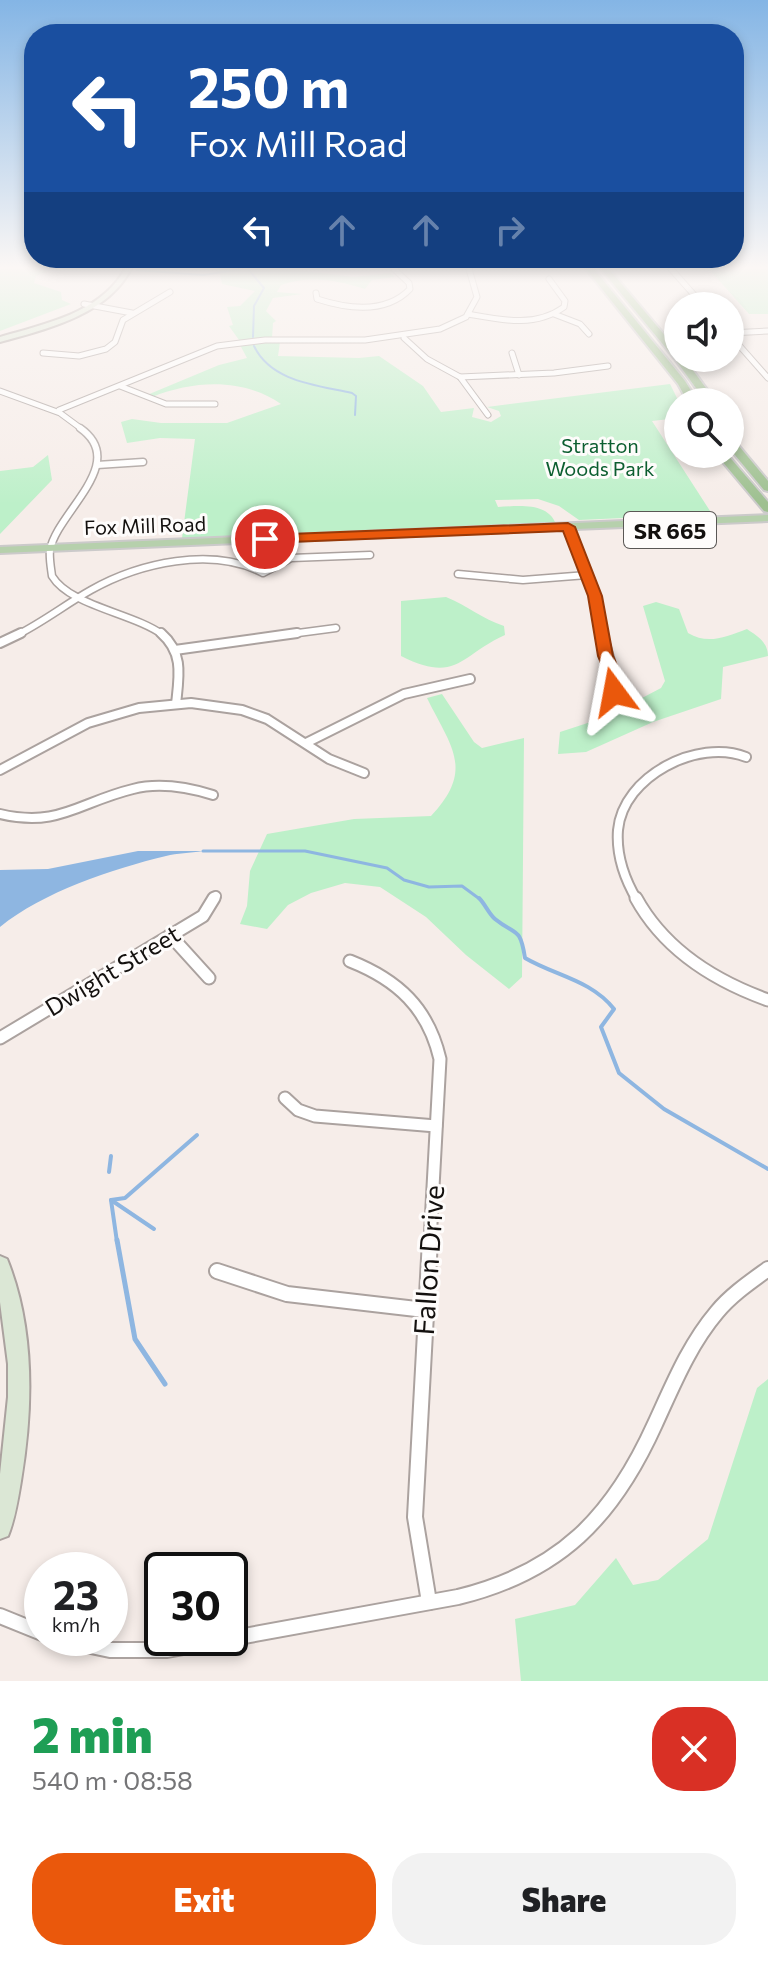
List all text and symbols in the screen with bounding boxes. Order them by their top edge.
text: 250 m [188,51,349,120]
icon: left [56,56,160,160]
text: Fox Mill Road [188,120,408,164]
icon: left [236,208,280,252]
icon: ahead [320,208,364,252]
icon: ahead [404,208,448,252]
icon: right [488,208,532,252]
map controls [664,292,744,468]
button: sound [664,292,744,372]
button: search [664,388,744,468]
park label: Stratton Woods Park [545,433,655,480]
pin [231,505,299,573]
street label: Fox Mill Road [84,511,206,539]
road number: SR 665 [624,512,716,548]
icon: arrive [243,517,287,561]
position arrow [572,650,656,734]
street label: Dwight Street [39,918,185,1022]
street label: Fallon Drive [406,1184,450,1336]
speed limit sign: 30 [144,1552,248,1656]
text: 23 [53,1569,99,1618]
text: km/h [52,1612,100,1636]
text: 2 min [32,1704,153,1763]
button: close [652,1707,736,1791]
text: 540 m · 08:58 [32,1764,193,1795]
button: Exit [32,1853,376,1945]
button: Share [392,1853,736,1945]

